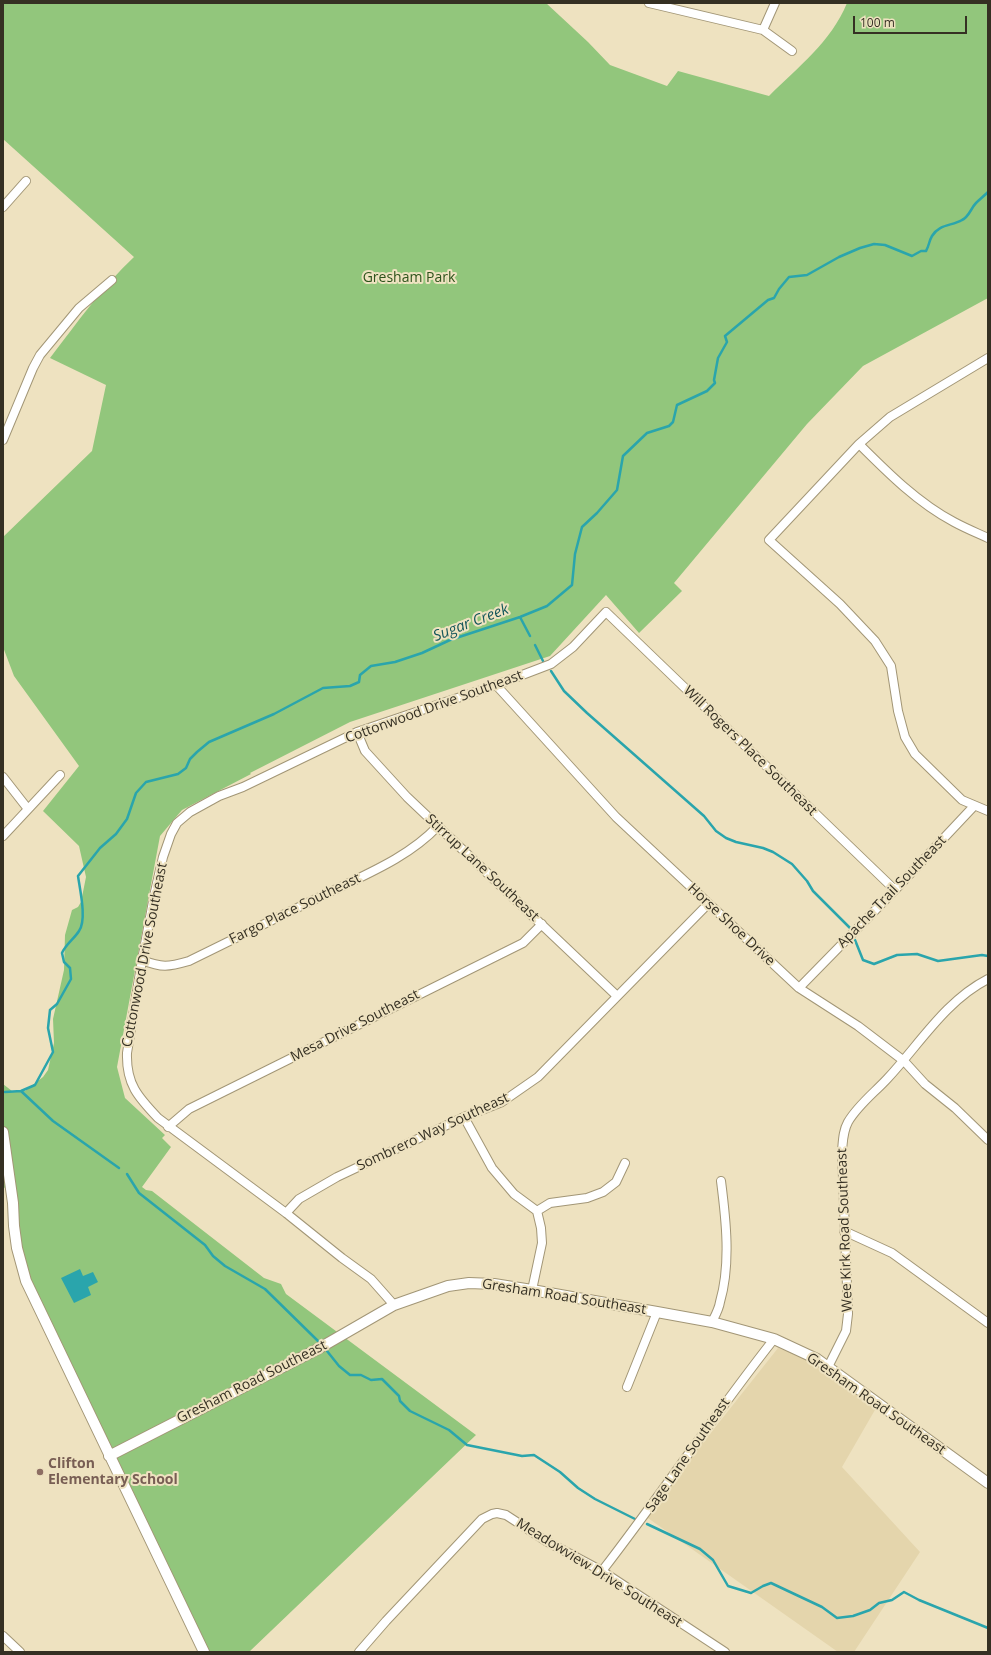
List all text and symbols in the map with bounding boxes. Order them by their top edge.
scale bar [855,8,969,34]
text: 100 m [860,14,895,31]
park label: Gresham Park [363,270,455,286]
water label: Sugar Creek [431,600,511,646]
street label: Cottonwood Drive Southeast [343,667,525,747]
street label: Will Rogers Place Southeast [680,683,820,819]
street label: Stirrup Lane Southeast [422,811,542,925]
street label: Apache Trail Southeast [834,832,950,952]
street label: Cottonwood Drive Southeast [119,861,171,1049]
street label: Fargo Place Southeast [227,870,363,948]
street label: Horse Shoe Drive [684,880,778,970]
street label: Mesa Drive Southeast [288,986,422,1066]
street label: Sombrero Way Southeast [354,1089,512,1175]
street label: Wee Kirk Road Southeast [834,1148,856,1312]
street label: Gresham Road Southeast [481,1276,647,1318]
street label: Gresham Road Southeast [174,1337,330,1427]
street label: Gresham Road Southeast [803,1350,949,1458]
street label: Sage Lane Southeast [642,1395,734,1515]
place label: Clifton Elementary School [48,1456,178,1488]
marker: Clifton Elementary School [35,1467,45,1477]
street label: Meadowview Drive Southeast [513,1515,685,1631]

